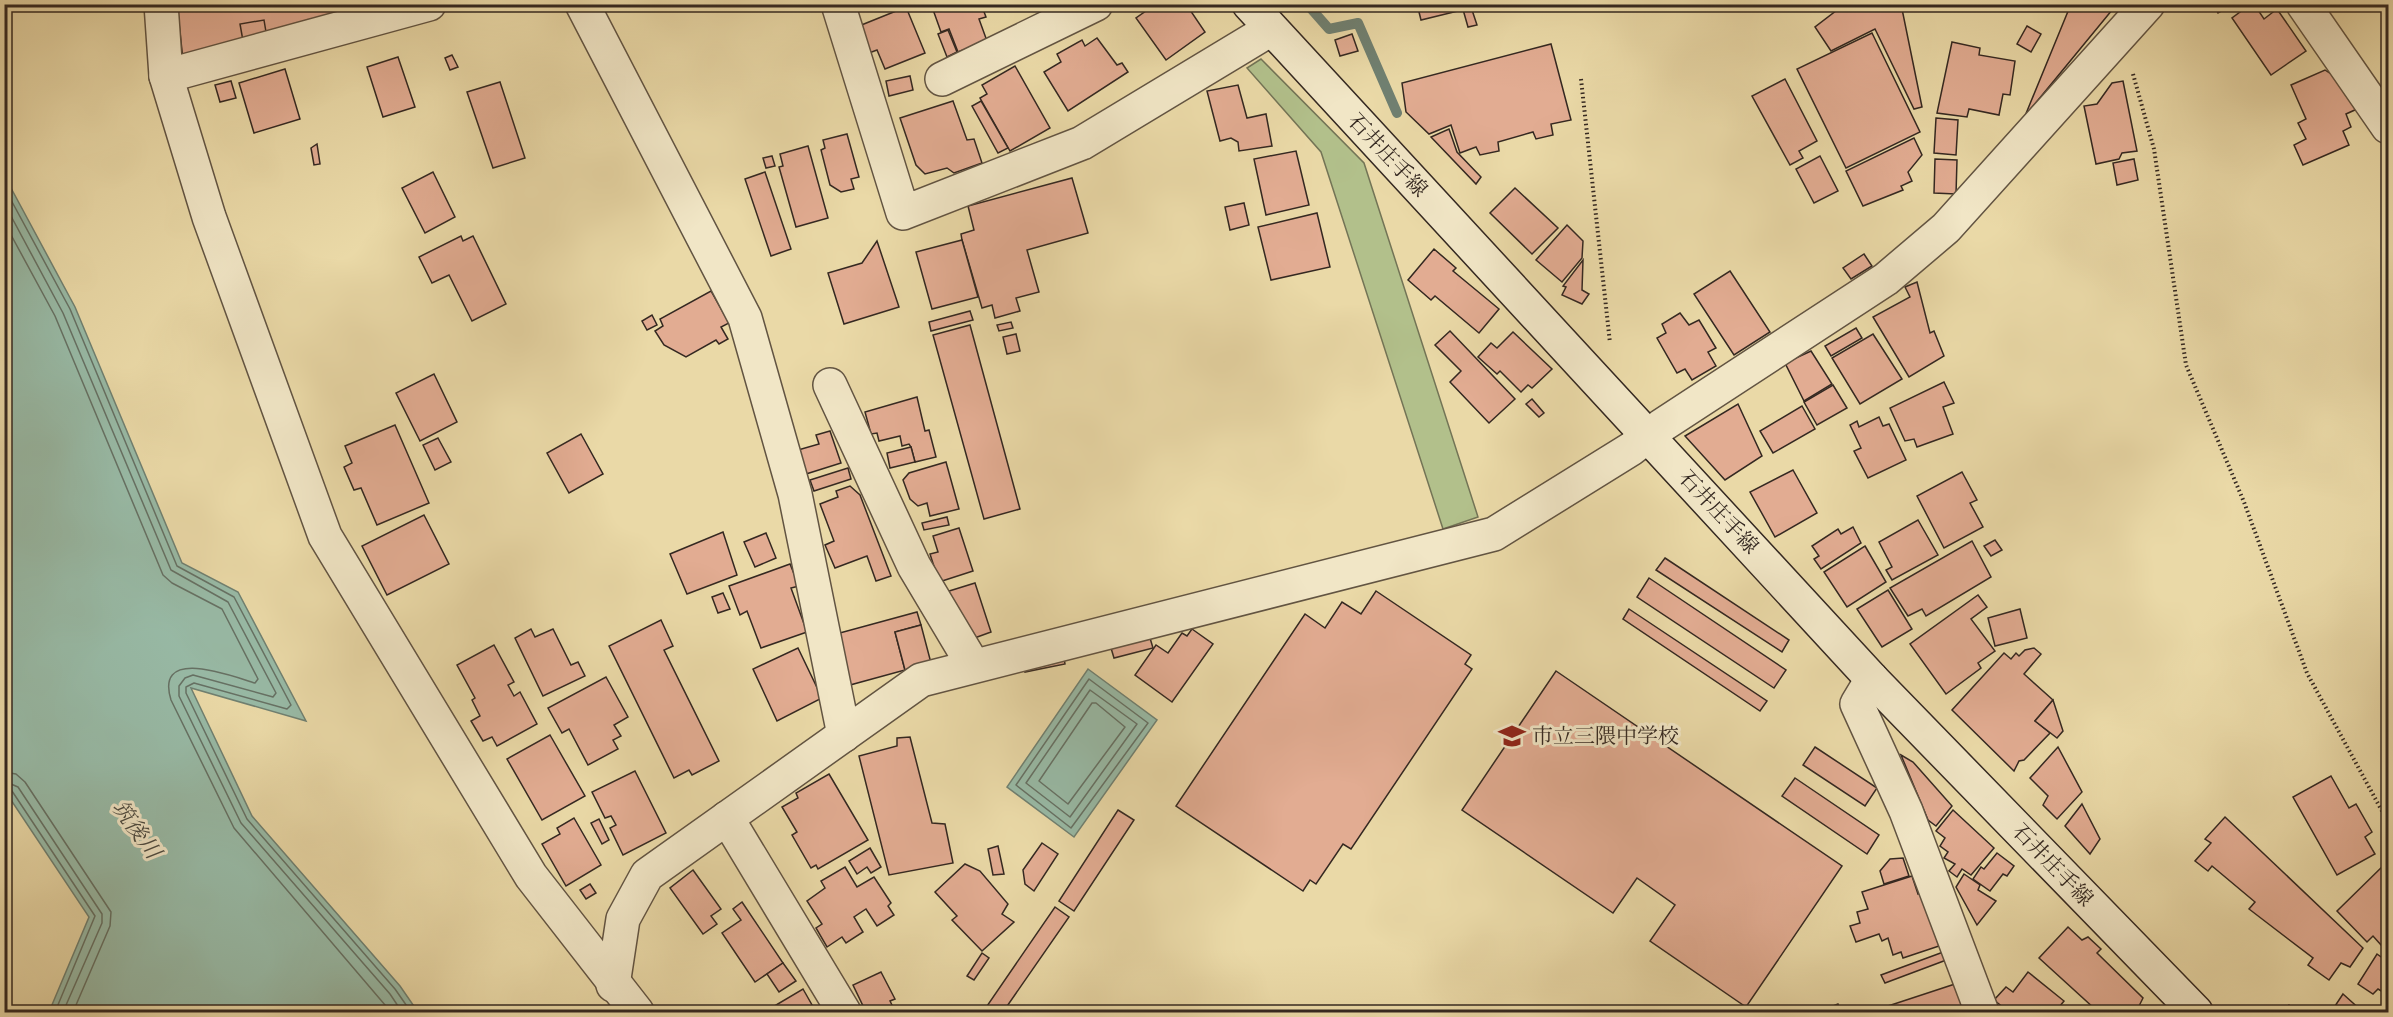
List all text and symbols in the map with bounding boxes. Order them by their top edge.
street label: 石井庄手線 [1342,107,1434,203]
street label: 石井庄手線 [1673,464,1765,560]
school or university icon: 市立三隈中学校 [1497,721,1527,751]
place label: 市立三隈中学校 [1532,722,1679,750]
water label: 筑後川 [105,794,169,867]
street label: 石井庄手線 [2006,818,2100,912]

